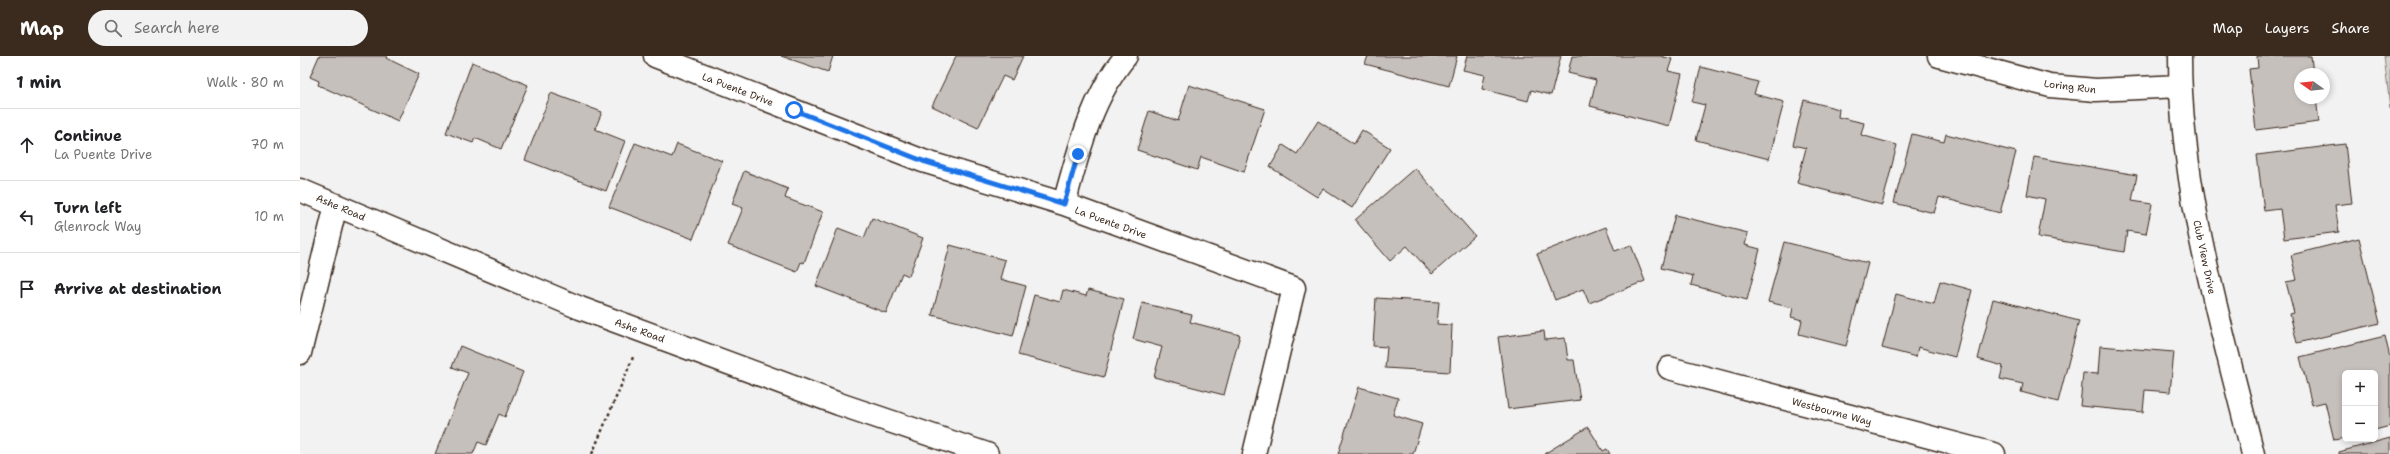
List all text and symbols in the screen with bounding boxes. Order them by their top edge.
search box [88,10,368,46]
text: Map [20,16,64,41]
icon: search [102,17,124,39]
text: Search here [134,18,220,38]
text: Map [2213,19,2243,37]
text: Layers [2265,19,2309,37]
text: Share [2331,19,2370,37]
north arrow [2294,68,2330,104]
street label: La Puente Drive [700,70,776,109]
text: 1 min [16,71,61,93]
text: Walk · 80 m [206,74,284,91]
street label: Loring Run [2043,77,2097,96]
route start [785,101,803,119]
text: Continue [54,126,122,146]
icon: ahead [16,134,38,156]
text: 70 m [250,136,284,153]
route end [1069,145,1087,163]
text: La Puente Drive [54,146,152,163]
street label: Ashe Road [314,191,368,224]
text: Turn left [54,198,122,218]
street label: La Puente Drive [1073,203,1149,242]
icon: left [16,206,38,228]
text: 10 m [254,208,284,225]
text: Glenrock Way [54,218,142,235]
street label: Club View Drive [2190,219,2219,296]
icon: arrive [16,278,38,300]
text: Arrive at destination [54,279,222,299]
street label: Ashe Road [613,315,667,346]
map controls [2342,370,2378,442]
button: + [2342,370,2378,406]
street label: Westbourne Way [1791,395,1873,428]
button: − [2342,406,2378,442]

